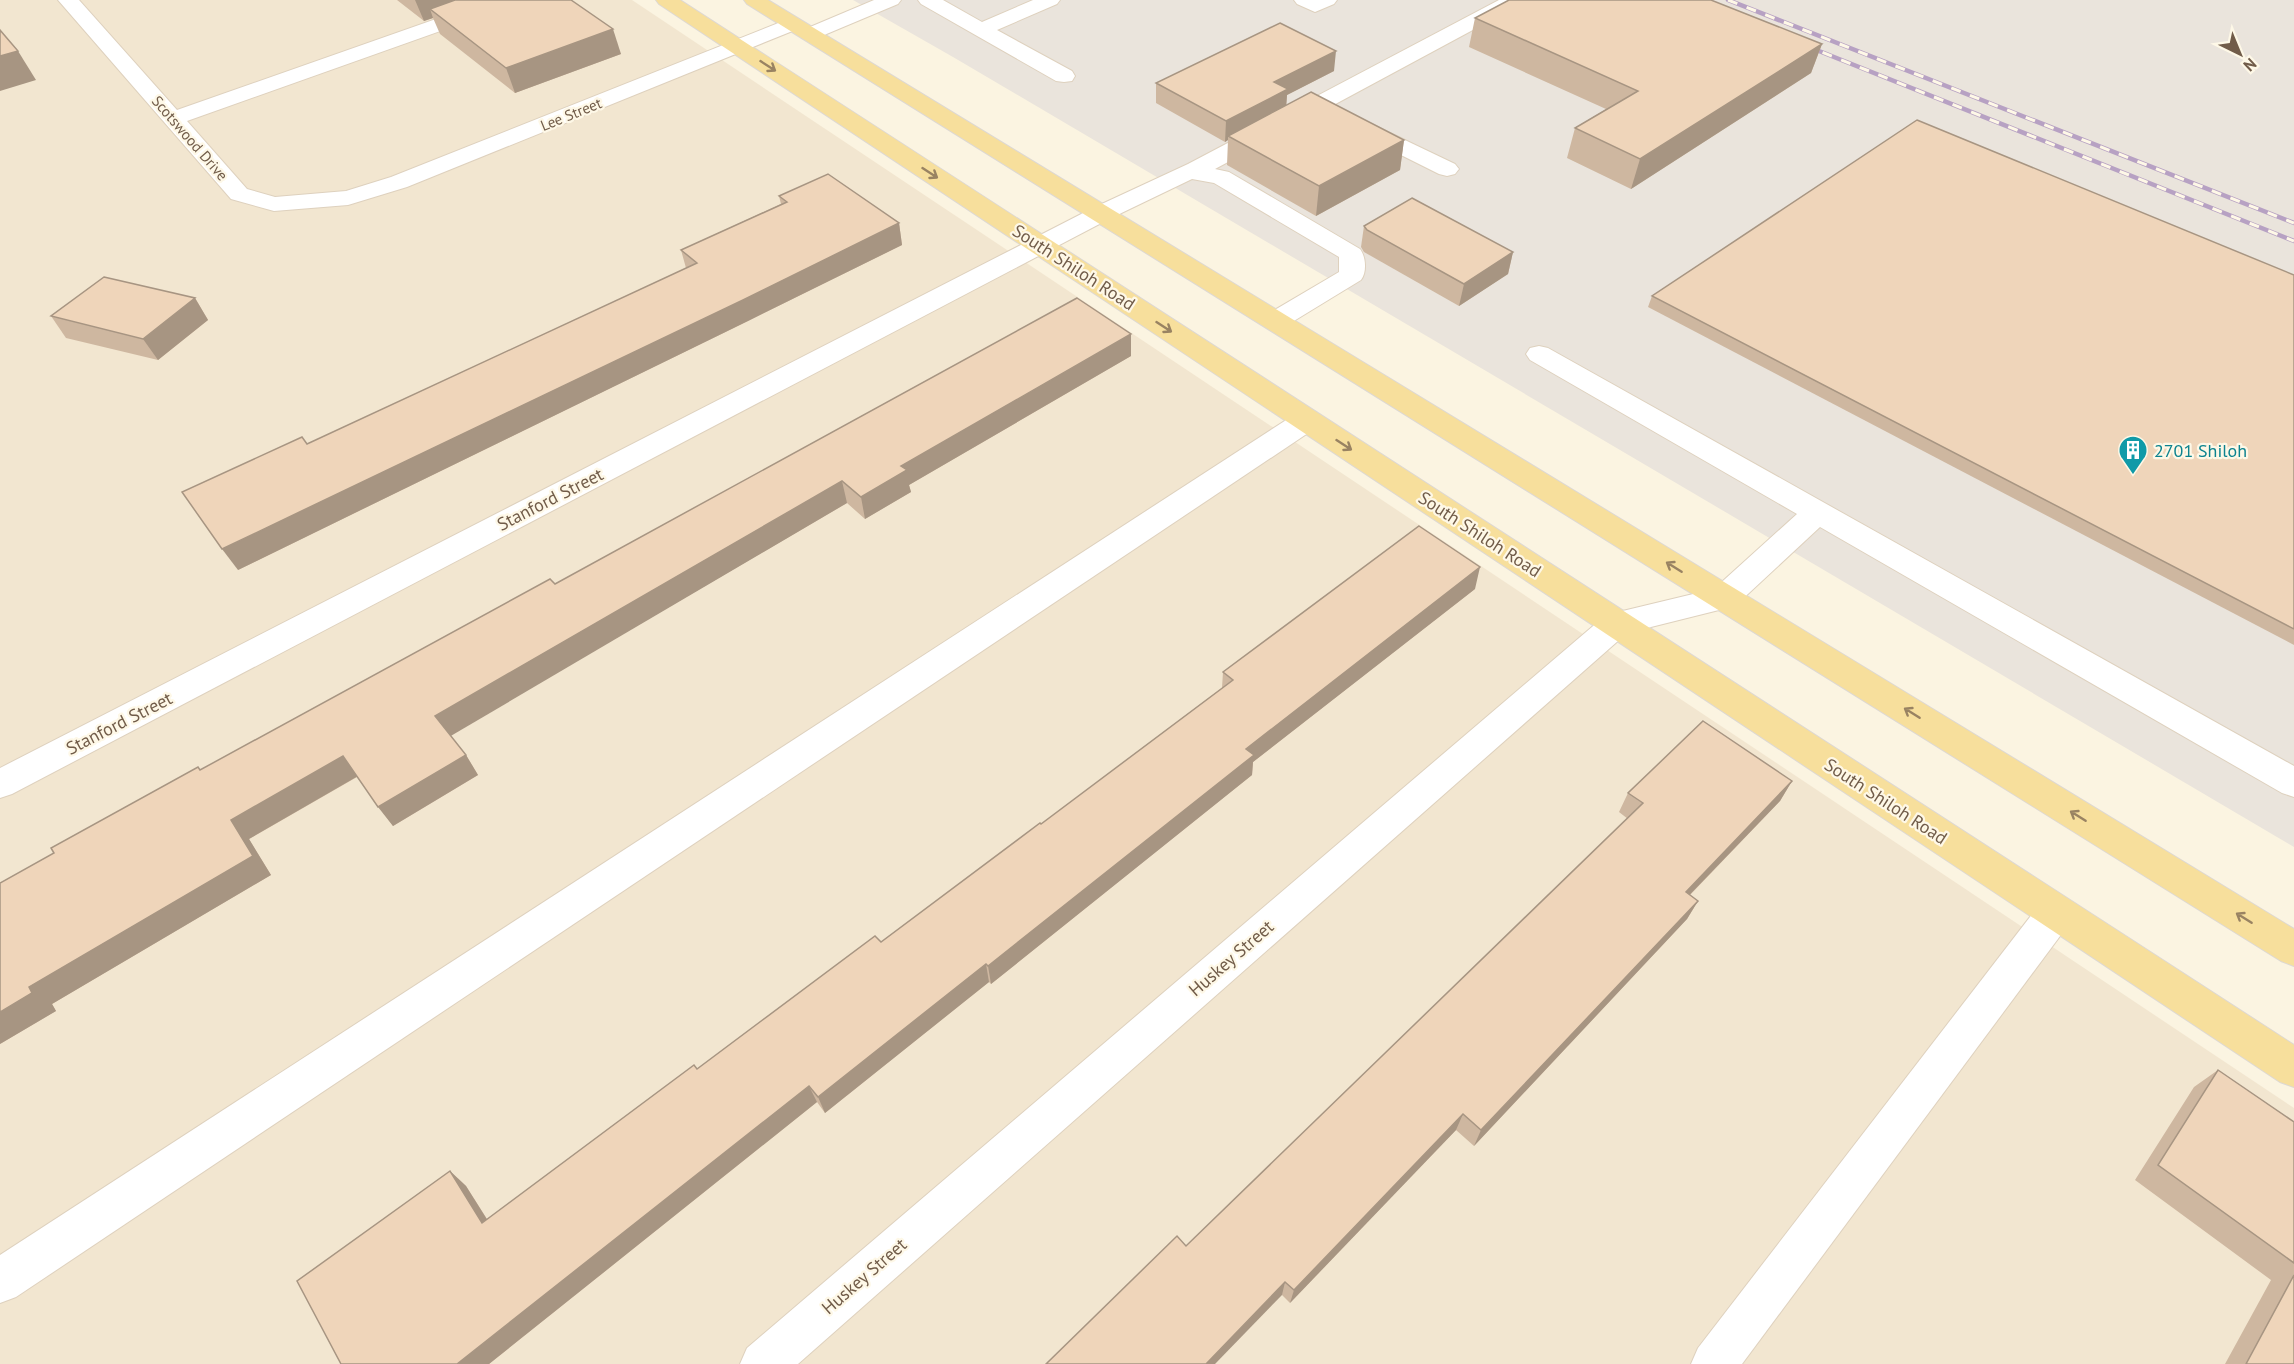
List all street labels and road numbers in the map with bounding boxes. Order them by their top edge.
street label: Scotswood Drive [148,92,232,184]
street label: Lee Street [538,93,604,135]
street label: South Shiloh Road [1008,219,1140,315]
street label: Stanford Street [493,462,607,536]
street label: South Shiloh Road [1414,486,1546,582]
street label: Stanford Street [62,686,176,760]
street label: South Shiloh Road [1820,753,1952,849]
street label: Huskey Street [1184,915,1278,1001]
street label: Huskey Street [817,1233,911,1319]

